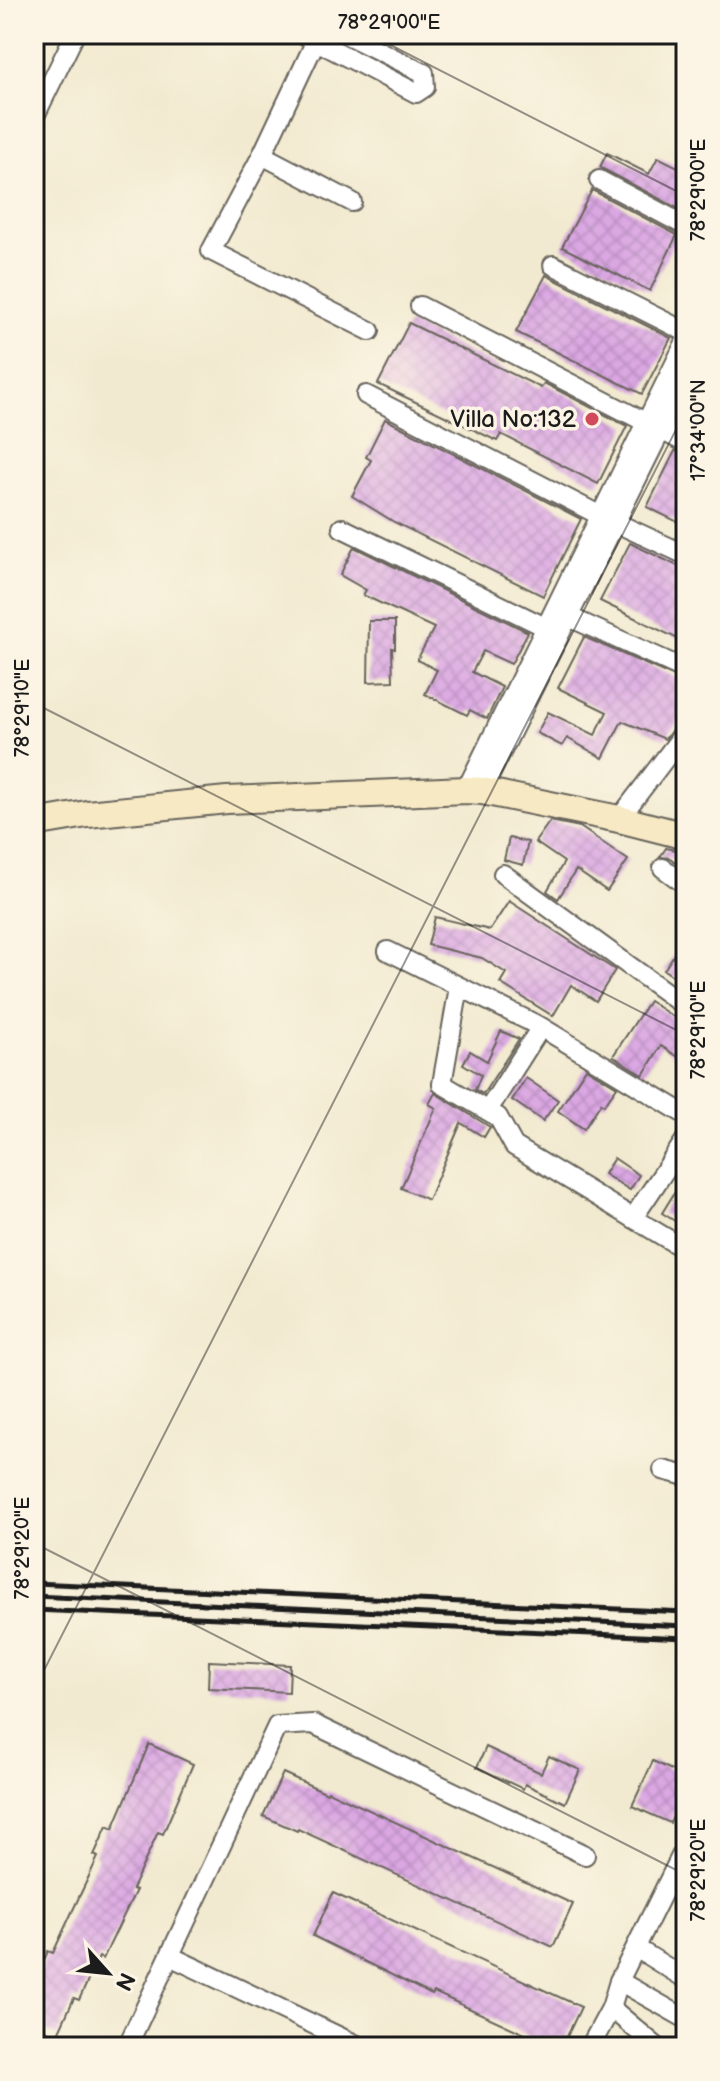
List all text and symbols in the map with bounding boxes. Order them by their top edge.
text: 78°29'00"E [338,11,440,35]
text: 78°29'00"E [687,139,711,241]
text: 17°34'00"N [687,379,711,481]
place label: Villa No:132 [450,405,576,434]
marker: Villa No:132 [583,410,601,428]
text: 78°29'10"E [11,659,35,757]
text: 78°29'10"E [687,981,711,1079]
text: 78°29'20"E [11,1497,35,1599]
text: 78°29'20"E [687,1819,711,1921]
north arrow [68,1933,148,2013]
text: N [109,1968,140,1995]

